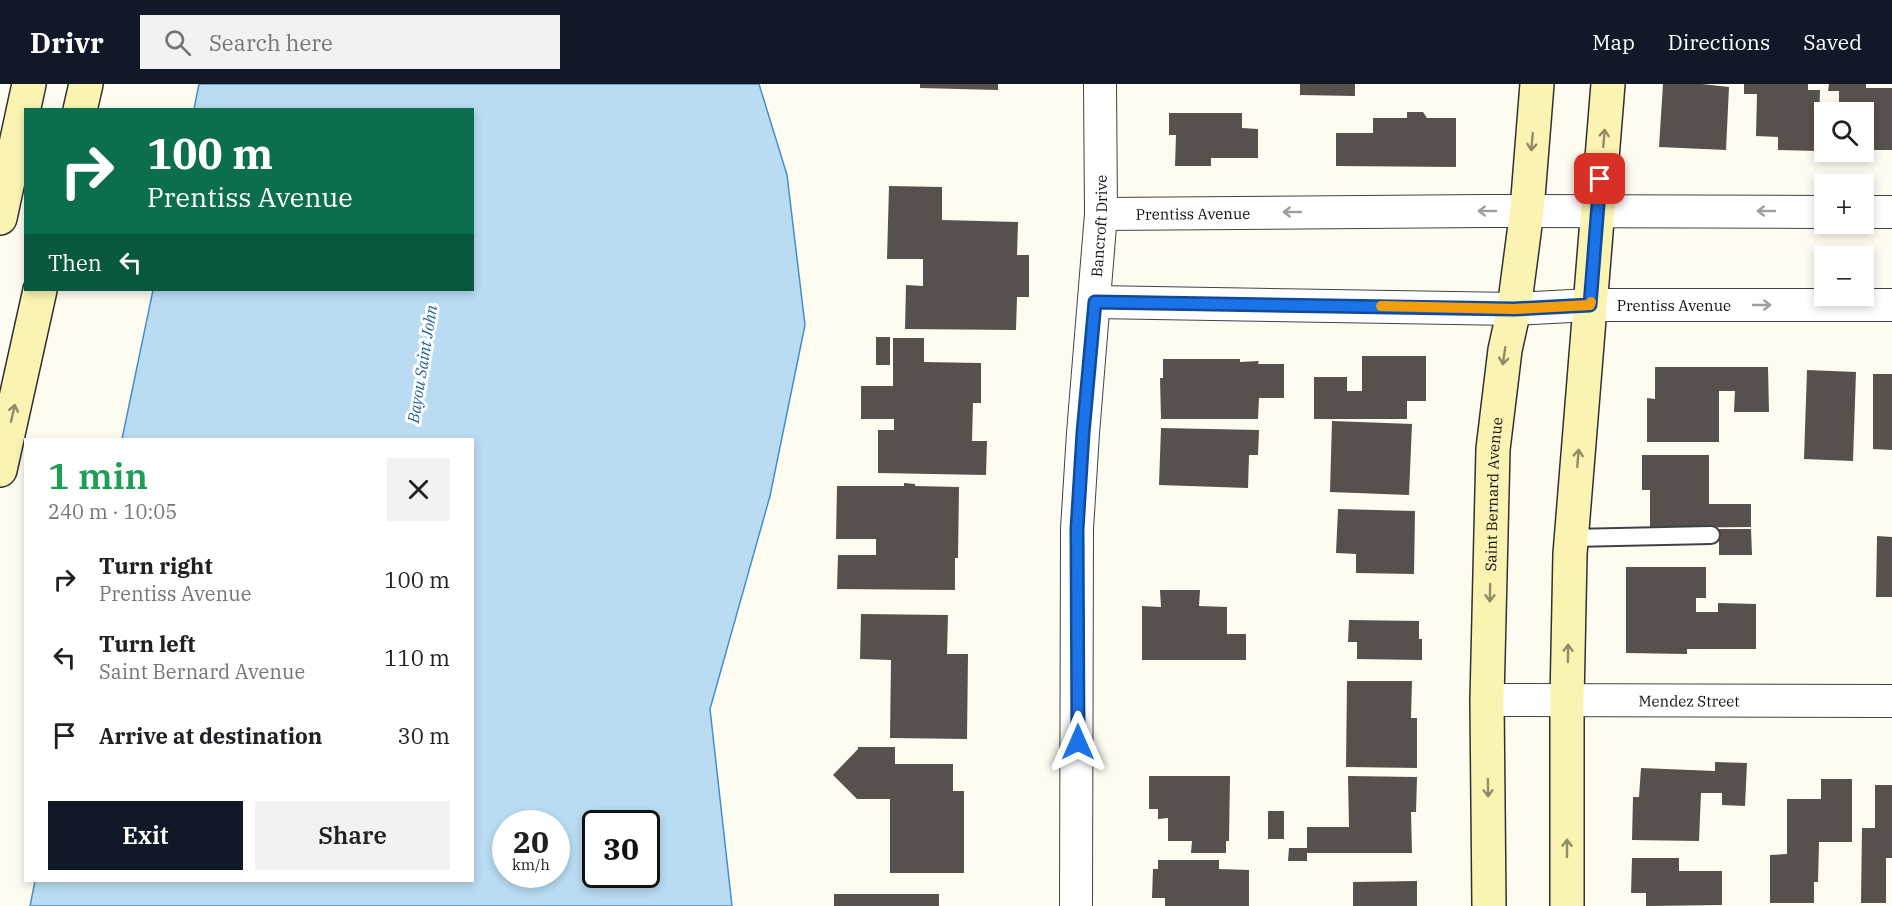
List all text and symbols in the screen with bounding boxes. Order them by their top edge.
search box [140,15,560,69]
text: Drivr [30,24,104,61]
icon: search [161,26,194,59]
text: Search here [209,28,333,57]
text: Map [1592,28,1635,56]
text: Directions [1668,28,1770,56]
text: Saved [1803,28,1862,56]
map controls [1814,102,1874,306]
button: search [1814,102,1874,162]
text: 100 m [147,126,273,181]
one-way arrow [1599,128,1610,148]
icon: right [48,132,126,210]
one-way arrow [1526,132,1537,152]
pin [1574,153,1625,204]
icon: arrive [1583,162,1616,195]
button: + [1814,174,1874,234]
street label: Bancroft Drive [1086,175,1111,278]
text: Prentiss Avenue [147,179,353,214]
street label: Prentiss Avenue [1136,203,1250,223]
one-way arrow [1477,205,1497,217]
one-way arrow [1282,206,1302,218]
one-way arrow [1756,206,1776,217]
icon: left [114,246,147,279]
button: − [1814,246,1874,306]
text: Then [48,248,102,277]
street label: Prentiss Avenue [1617,296,1731,315]
one-way arrow [1752,299,1772,311]
water label: Bayou Saint John [403,304,441,425]
one-way arrow [1499,346,1510,366]
one-way arrow [7,404,19,423]
street label: Saint Bernard Avenue [1481,416,1506,572]
one-way arrow [1573,448,1584,468]
text: 1 min [48,452,148,499]
button: close [387,458,450,521]
text: 240 m · 10:05 [48,498,177,525]
text: Turn right [99,551,213,580]
icon: right [48,563,81,596]
text: 100 m [384,565,450,594]
text: Prentiss Avenue [99,580,251,607]
one-way arrow [1484,582,1496,602]
text: Turn left [99,629,195,658]
icon: left [48,641,81,674]
text: 110 m [384,643,450,672]
one-way arrow [1562,643,1573,663]
text: Saint Bernard Avenue [99,658,305,685]
street label: Mendez Street [1638,691,1740,710]
position arrow [1046,710,1110,774]
icon: arrive [48,719,81,752]
text: Arrive at destination [99,721,322,750]
text: 30 m [398,721,450,750]
one-way arrow [1482,777,1494,797]
button: Exit [48,801,243,870]
button: Share [255,801,450,870]
speed limit sign: 30 [582,810,660,888]
text: 20 [513,822,549,861]
one-way arrow [1561,838,1573,858]
text: km/h [512,855,550,874]

